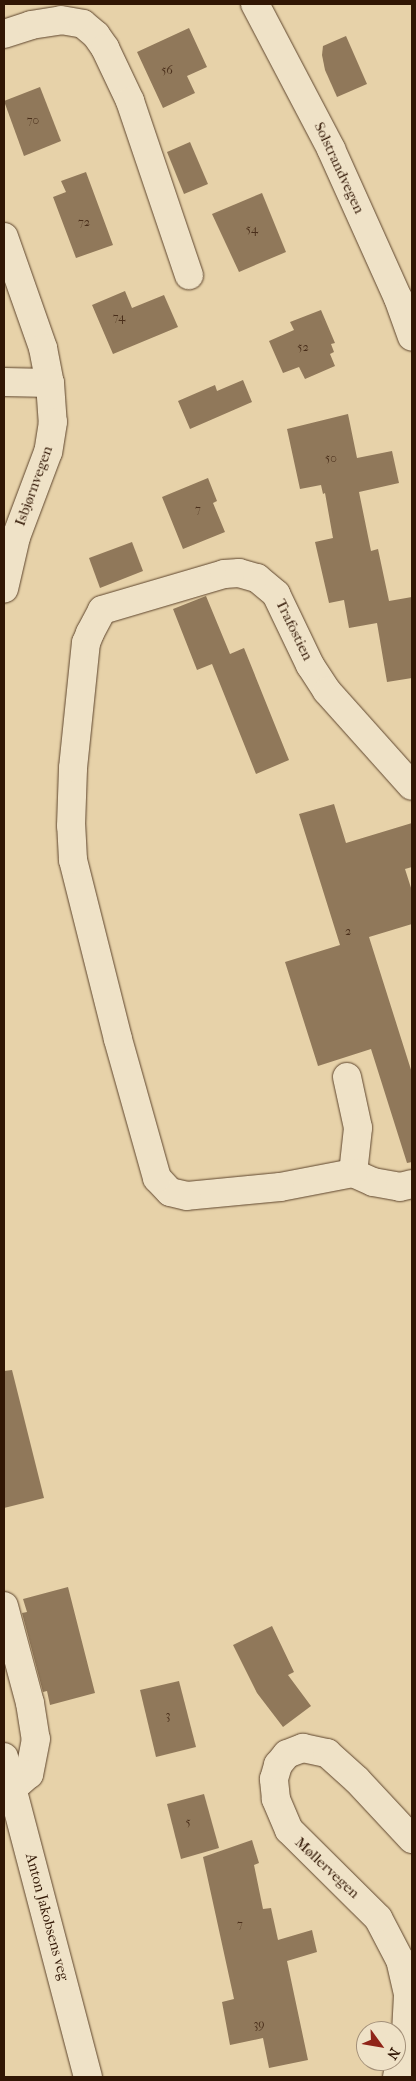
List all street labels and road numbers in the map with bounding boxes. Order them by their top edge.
street label: Solstrandvegen [310,119,368,217]
street label: Isbjørnvegen [11,443,57,529]
street label: Trafostien [271,596,317,664]
street label: Møllervegen [291,1834,363,1902]
street label: Anton Jakobsens veg [21,1851,73,1983]

